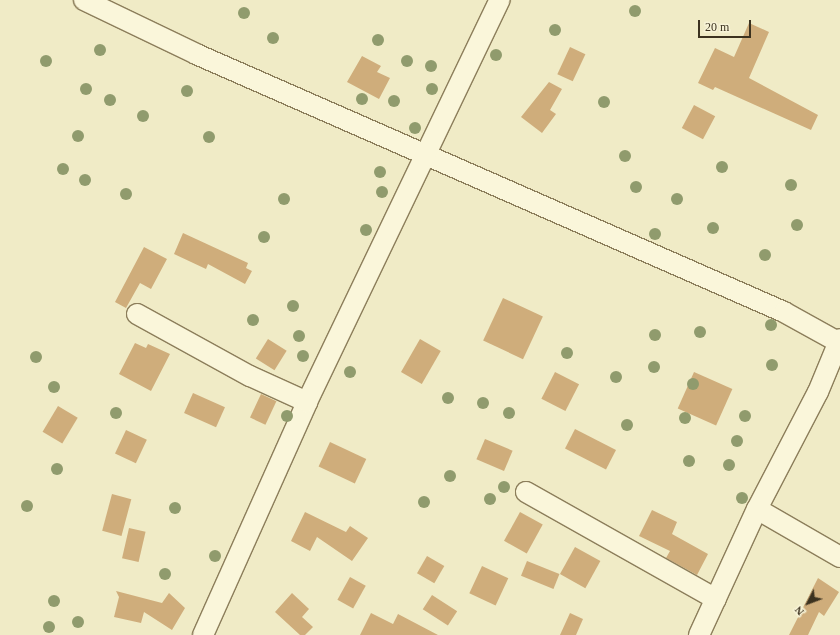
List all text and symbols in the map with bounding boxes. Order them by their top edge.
scale bar [700,12,753,38]
text: 20 m [705,20,729,34]
north arrow [788,583,828,623]
text: N [792,604,806,618]

